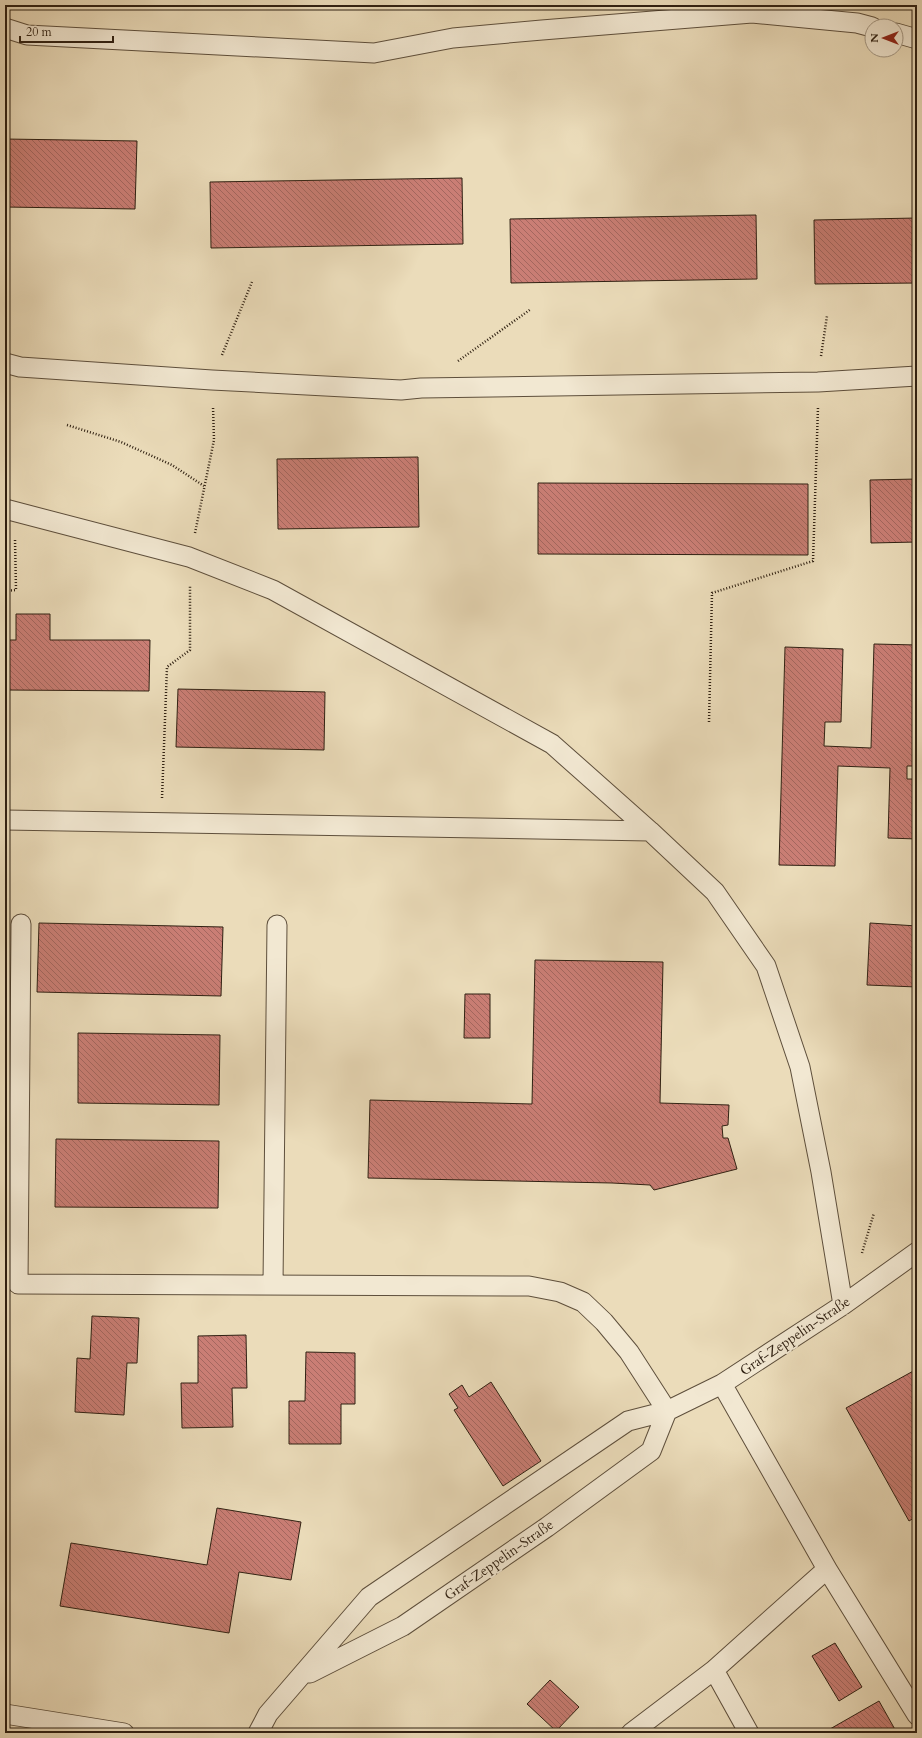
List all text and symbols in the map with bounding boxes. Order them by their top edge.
scale bar [20,18,113,44]
north arrow [864,18,904,58]
text: 20 m [26,24,53,40]
text: N [867,33,882,43]
street label: Graf-Zeppelin-Straße [736,1292,854,1380]
street label: Graf-Zeppelin-Straße [441,1515,557,1605]

